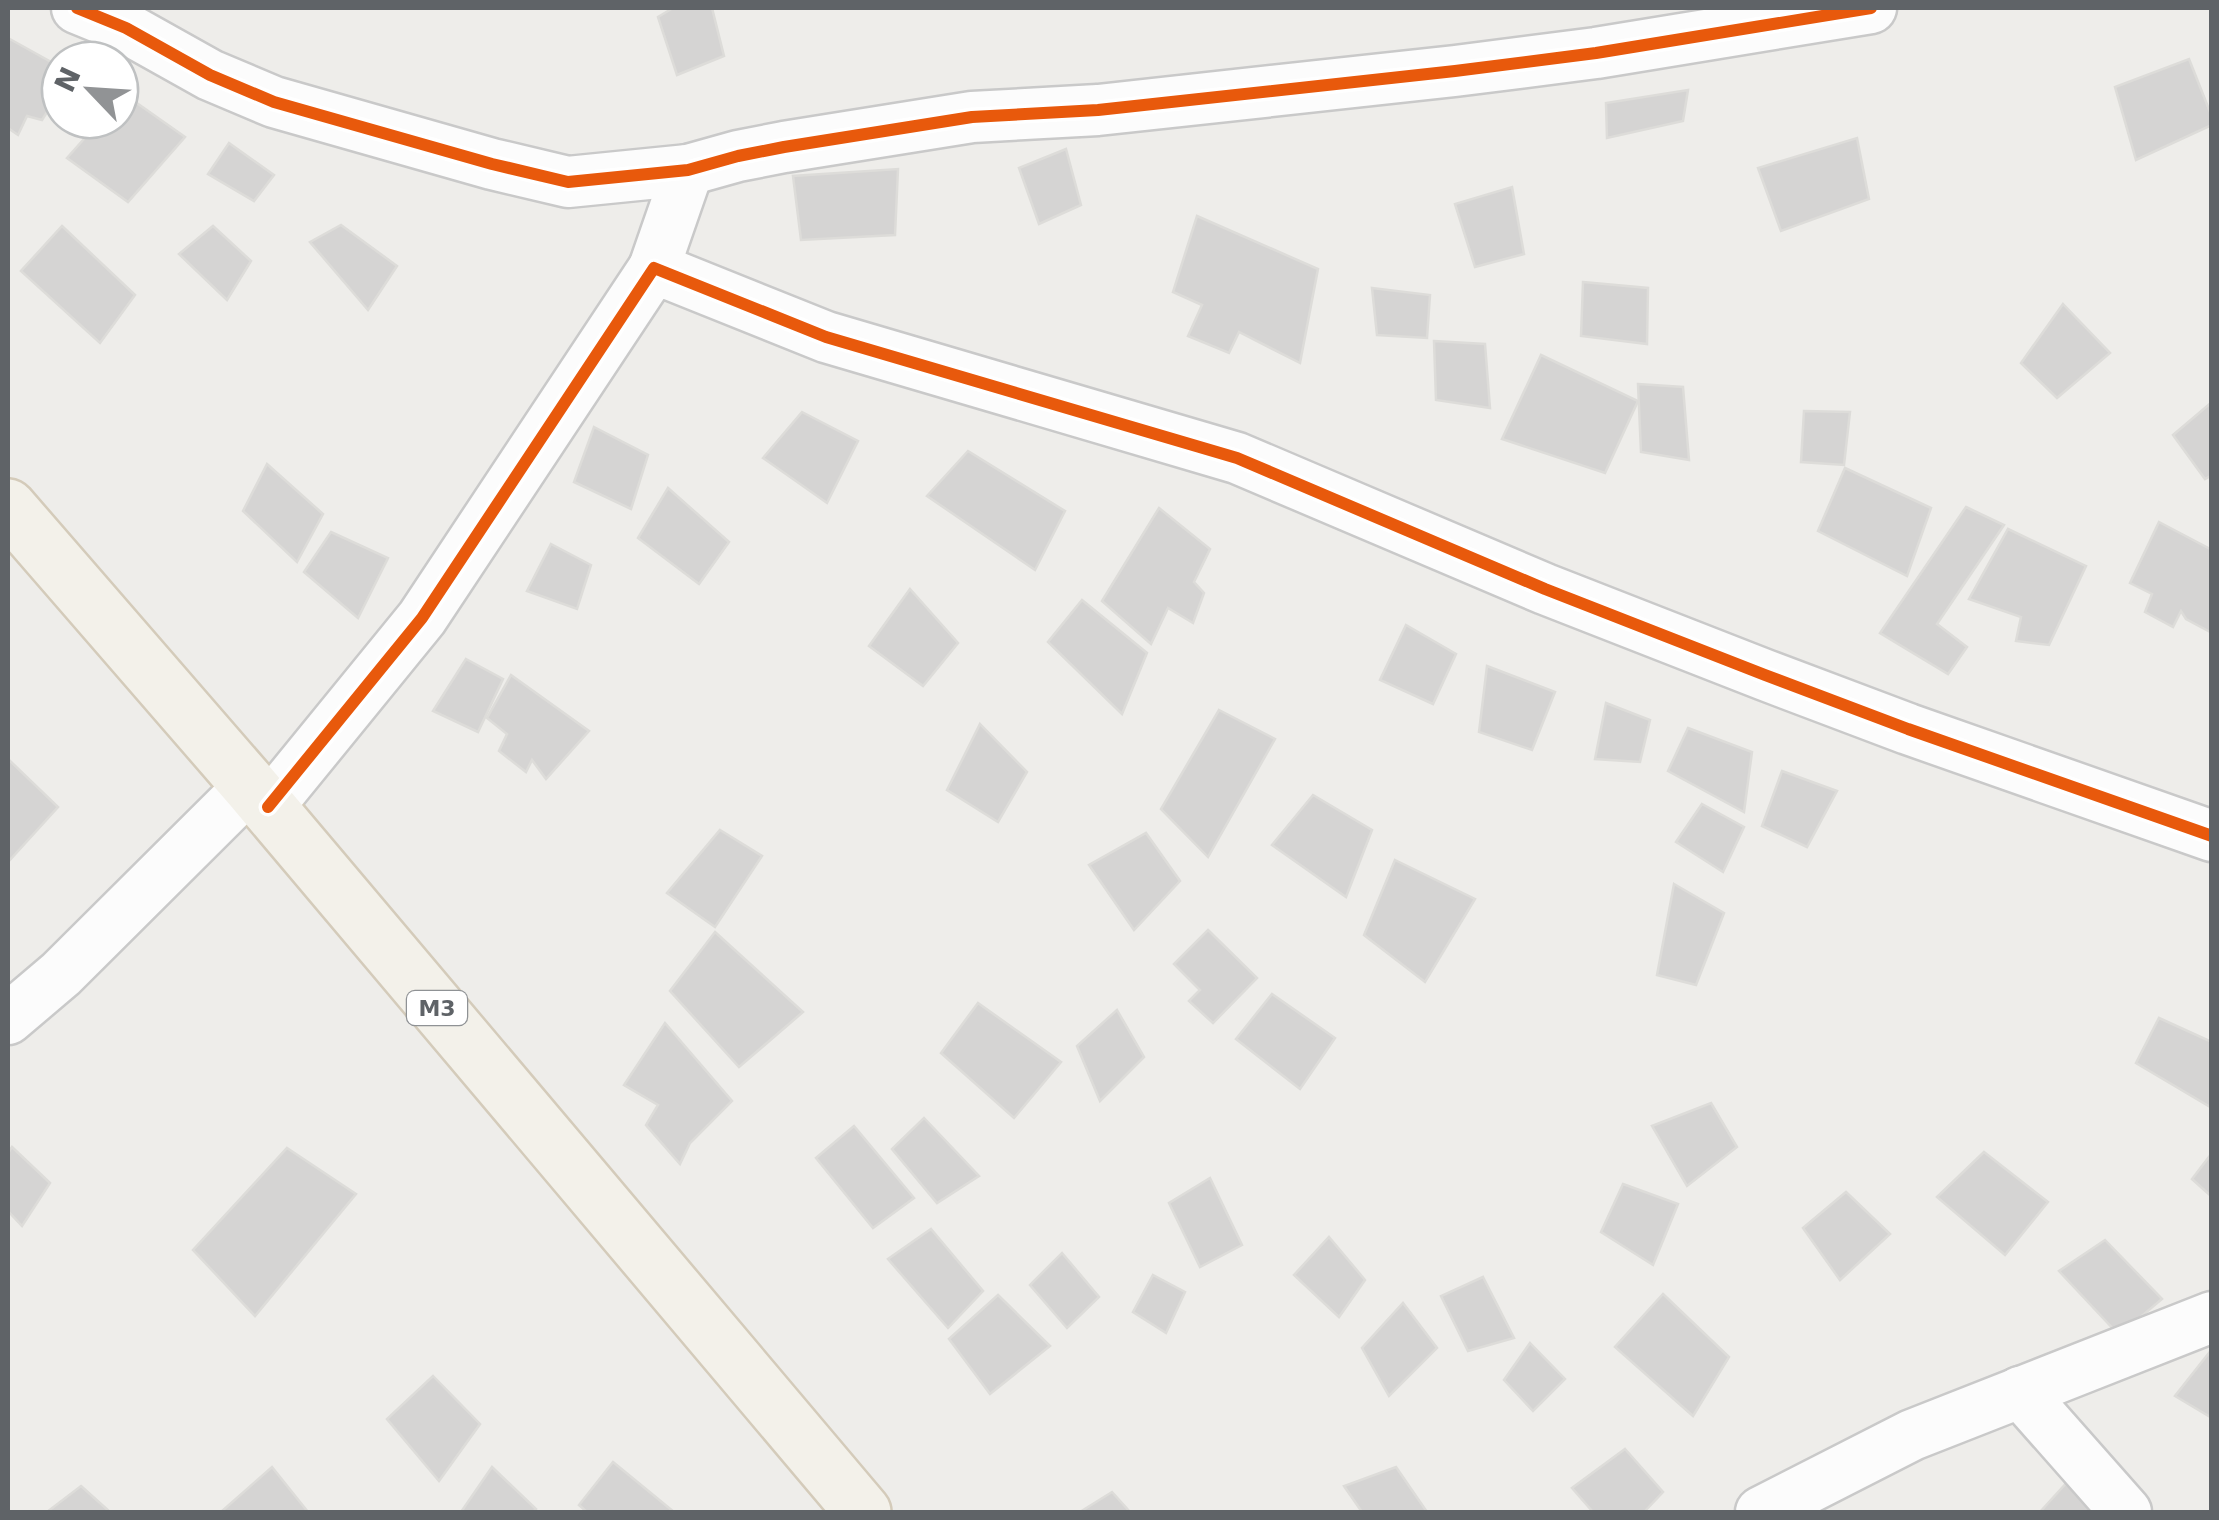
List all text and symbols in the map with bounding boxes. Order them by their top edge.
north arrow [40,40,140,140]
text: N [48,62,88,97]
road number: M3 [407,991,467,1025]

